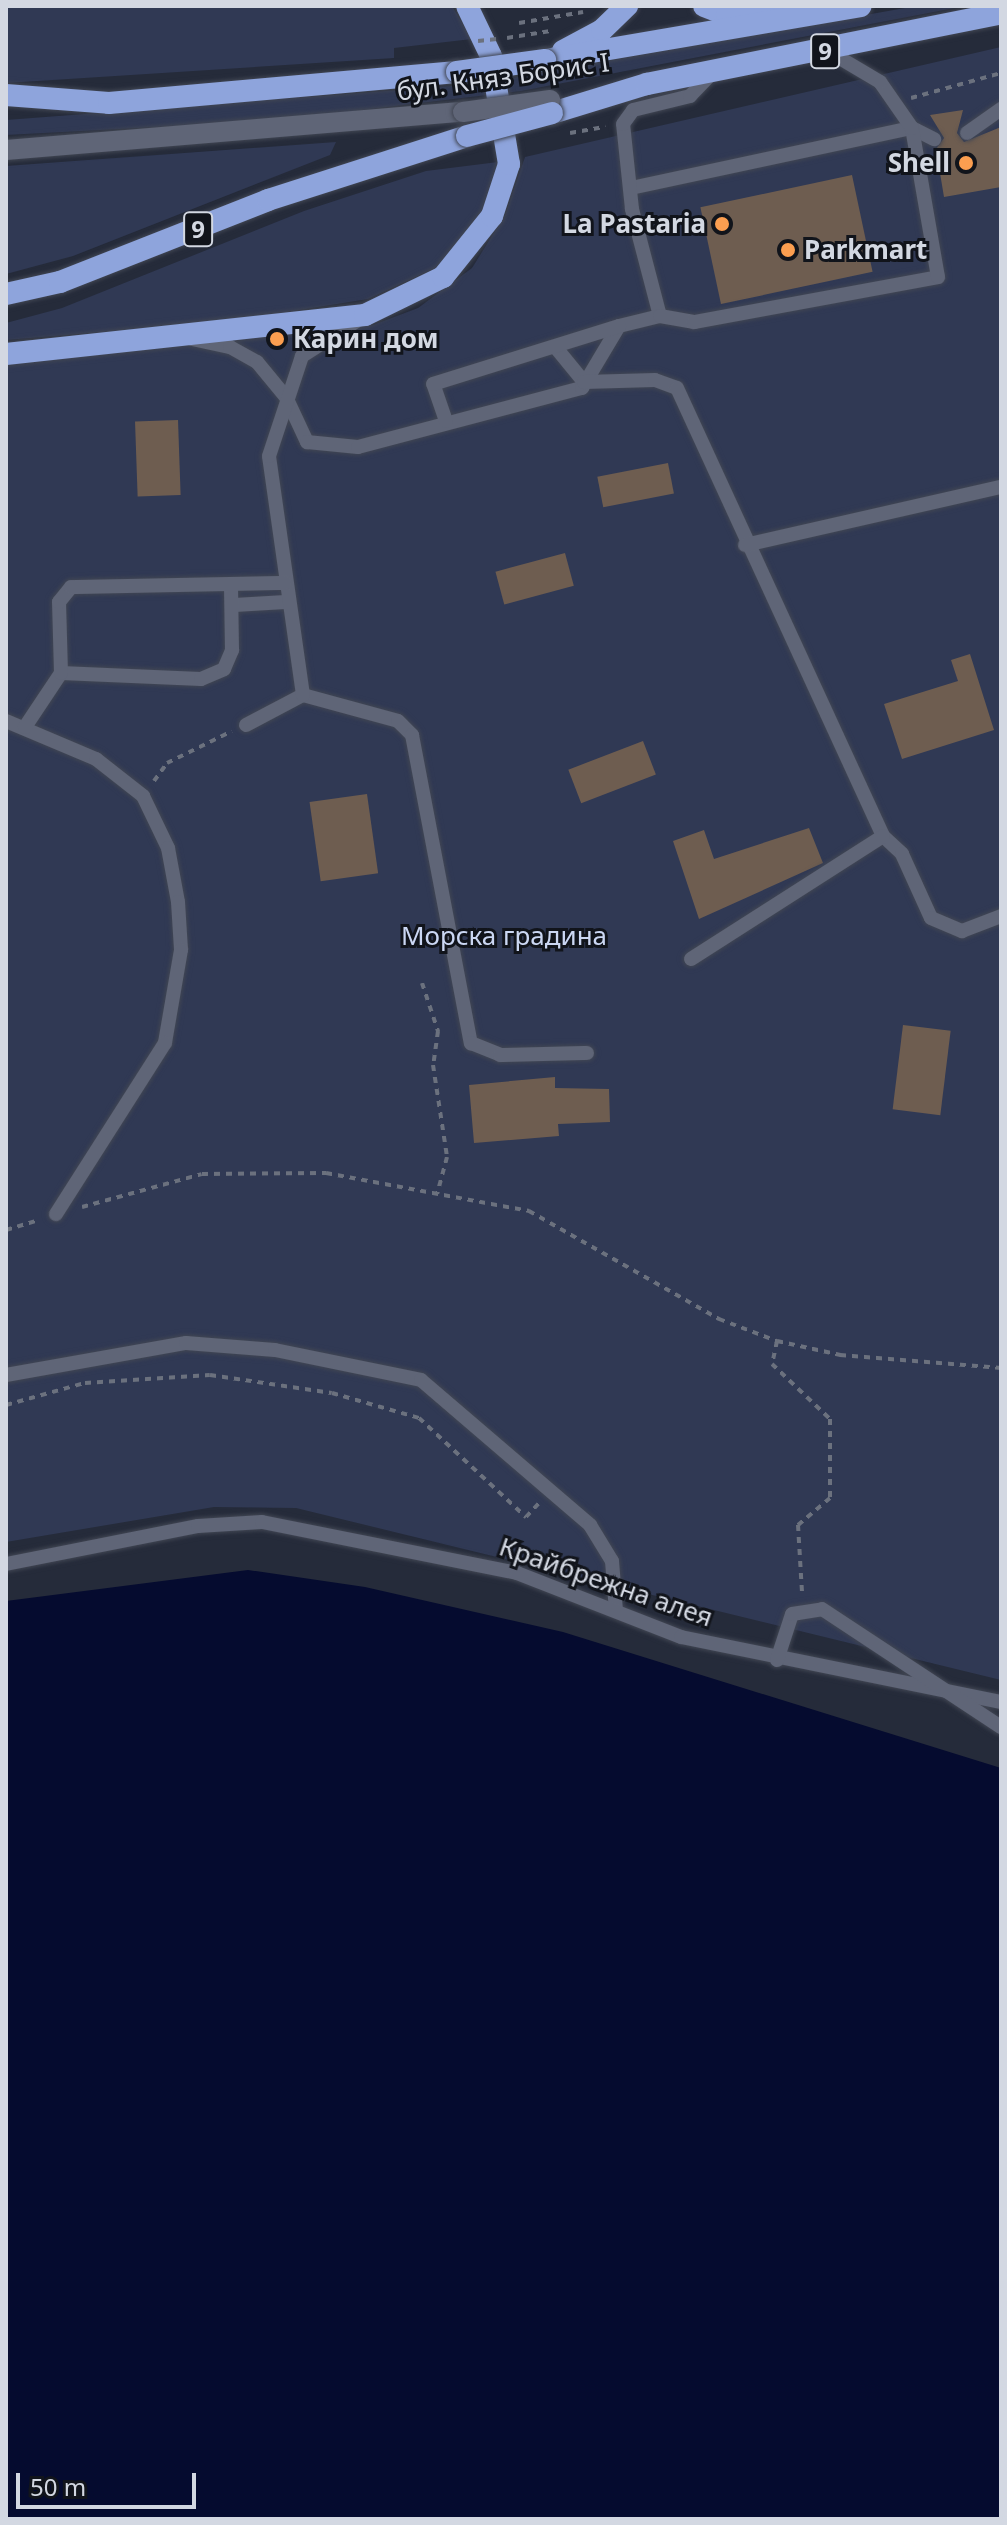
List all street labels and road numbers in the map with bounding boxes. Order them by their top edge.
road number: 9 [809,31,841,71]
street label: бул. Княз Борис I [395,47,611,107]
road number: 9 [182,209,214,249]
street label: Крайбрежна алея [495,1531,717,1633]

